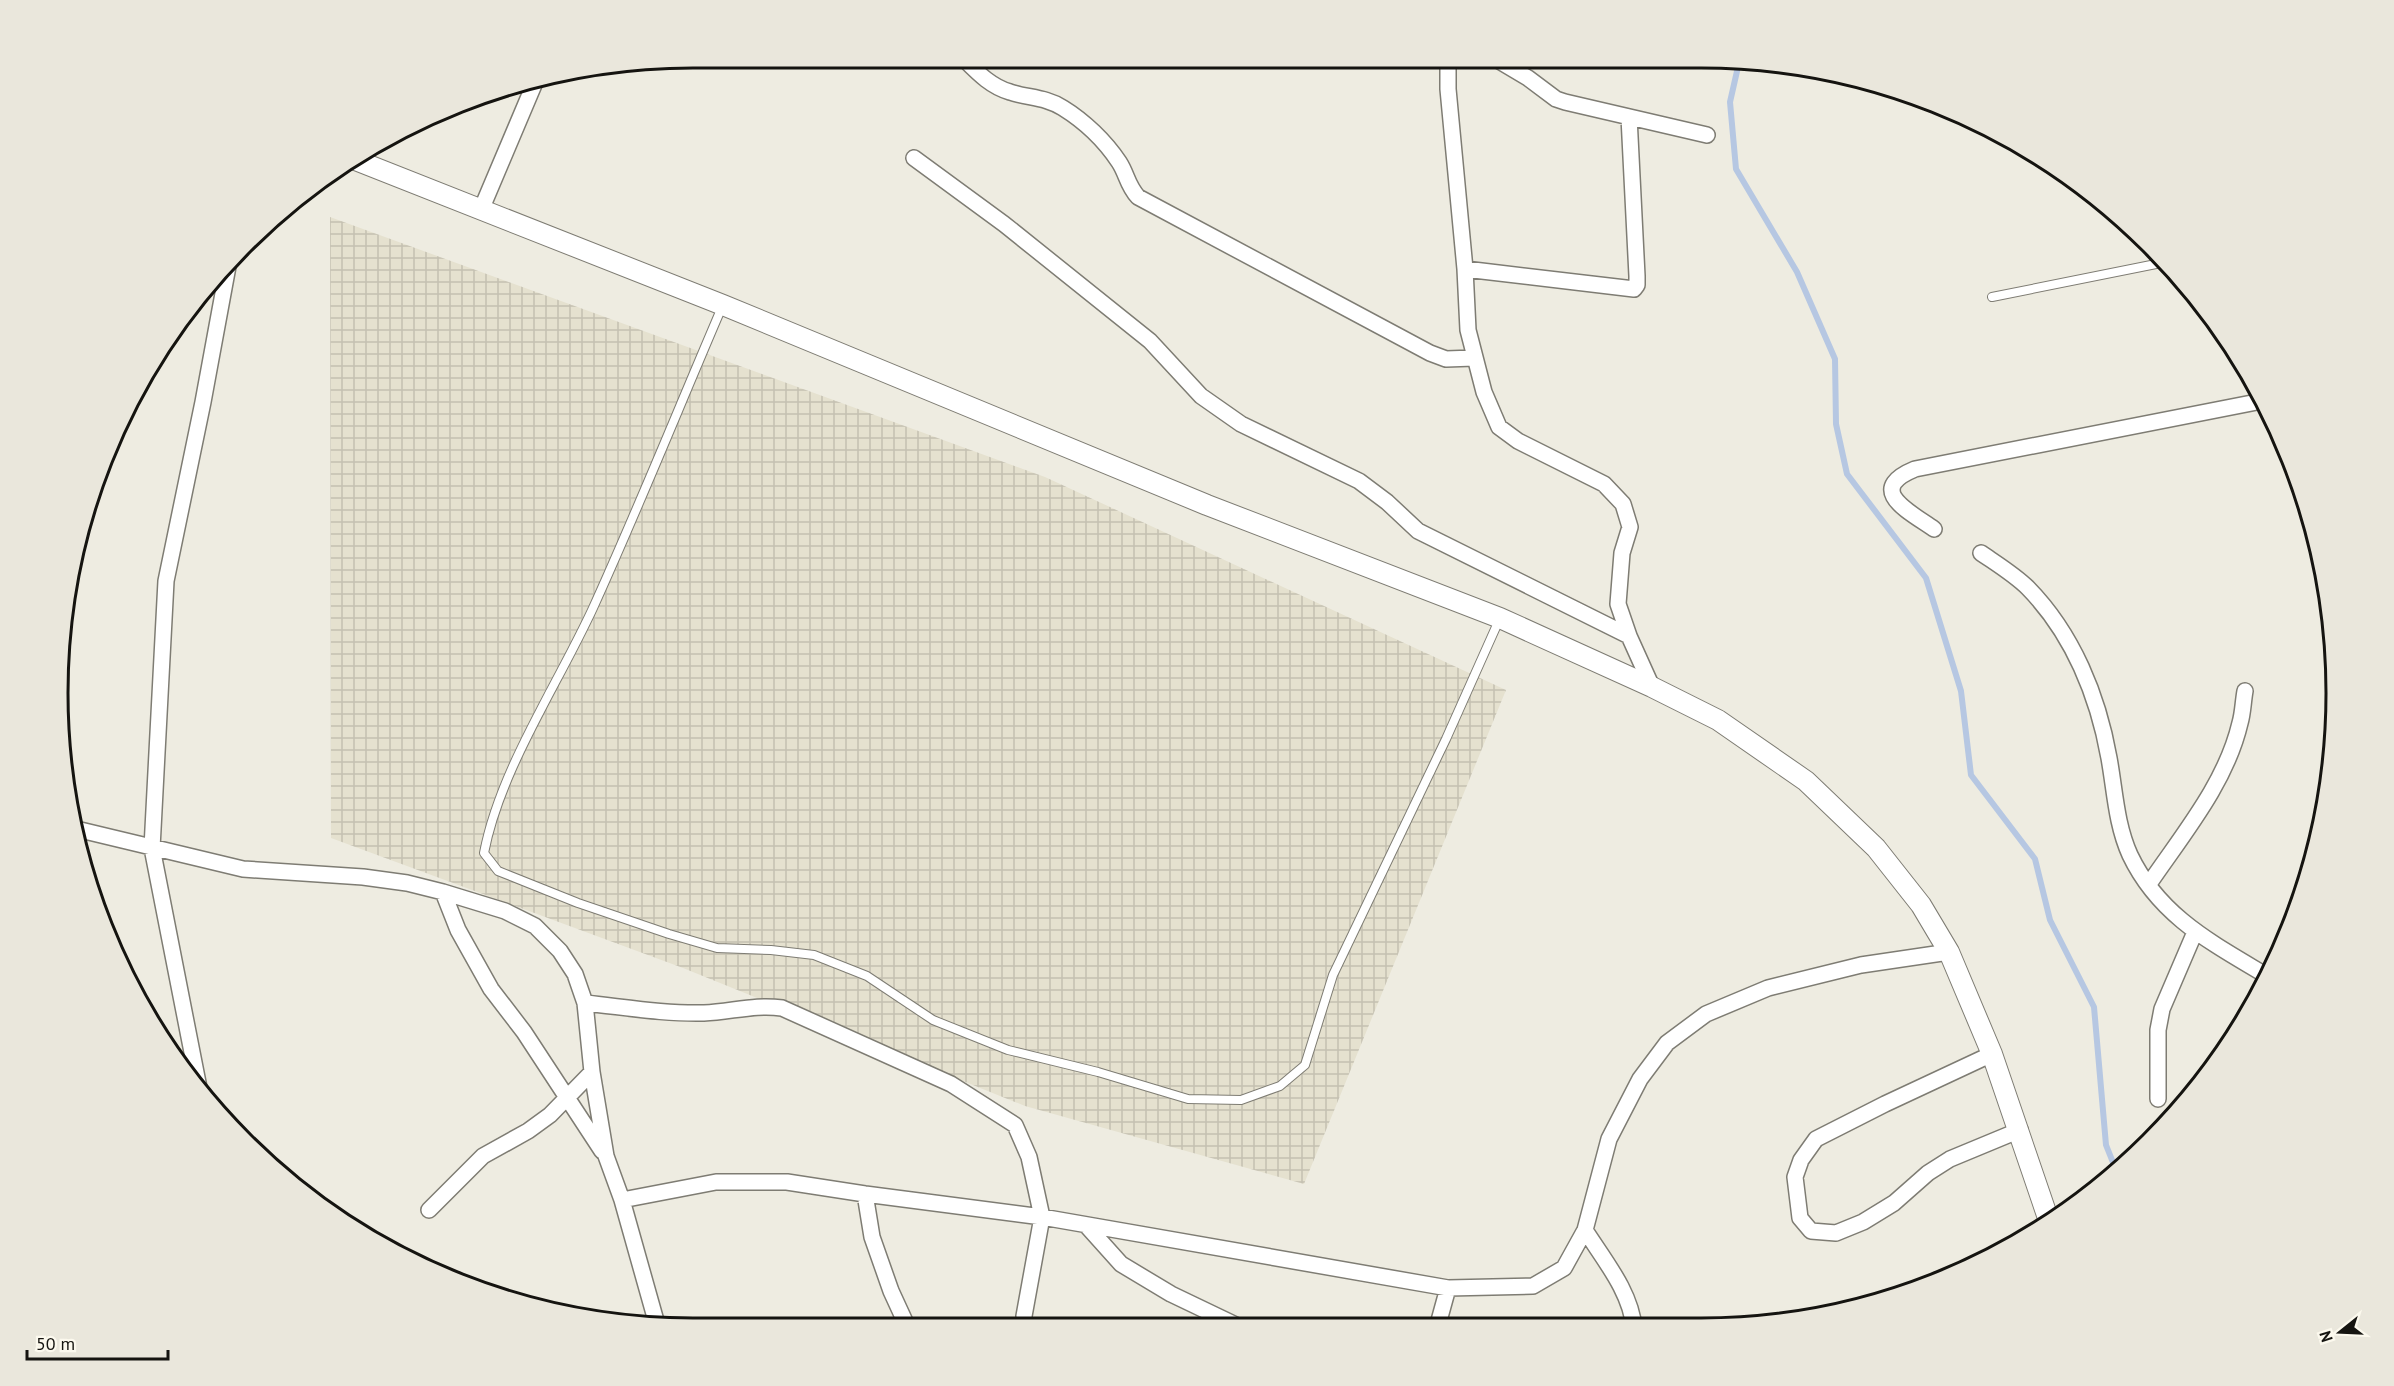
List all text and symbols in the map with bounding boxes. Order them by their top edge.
north arrow [2310,1302,2370,1362]
scale bar [27,1323,168,1361]
text: N [2315,1329,2337,1345]
text: 50 m [36,1332,75,1355]

